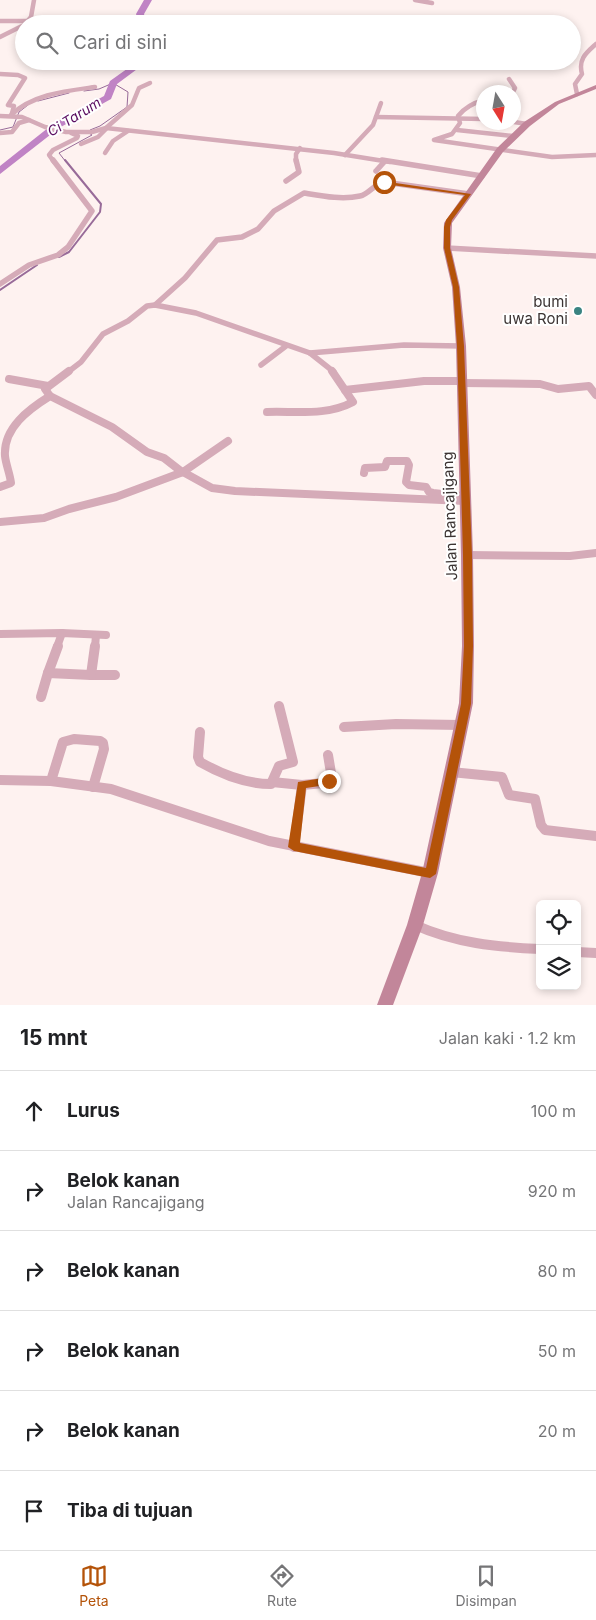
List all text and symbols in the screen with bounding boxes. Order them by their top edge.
search box [15,15,581,70]
icon: search [33,29,61,57]
text: Cari di sini [73,31,167,54]
north arrow [476,85,521,130]
water label: Ci Tarum [44,93,104,140]
route start [373,171,396,194]
place label: bumi uwa Roni [503,292,568,328]
marker: bumi uwa Roni [572,305,584,317]
street label: Jalan Rancajigang [438,451,461,581]
route end [318,770,341,793]
map controls [536,900,581,990]
button: locate [536,900,581,945]
button: layers [536,945,581,990]
text: 15 mnt [20,1025,87,1050]
text: Jalan kaki · 1.2 km [439,1028,576,1048]
icon: ahead [20,1097,48,1125]
text: Lurus [67,1099,120,1122]
text: 100 m [531,1101,576,1121]
text: Belok kanan [67,1169,180,1192]
icon: right [20,1177,48,1205]
text: 920 m [528,1181,576,1201]
text: Jalan Rancajigang [67,1192,205,1212]
icon: right [20,1257,48,1285]
text: Belok kanan [67,1259,180,1282]
text: 80 m [537,1261,576,1281]
icon: right [20,1337,48,1365]
text: Belok kanan [67,1339,180,1362]
text: 50 m [538,1341,576,1361]
icon: right [20,1417,48,1445]
text: Belok kanan [67,1419,180,1442]
text: 20 m [538,1421,576,1441]
icon: arrive [20,1497,48,1525]
text: Tiba di tujuan [67,1499,193,1522]
tab: Peta [79,1562,109,1609]
tab: Rute [267,1562,297,1609]
tab: Disimpan [455,1562,517,1609]

